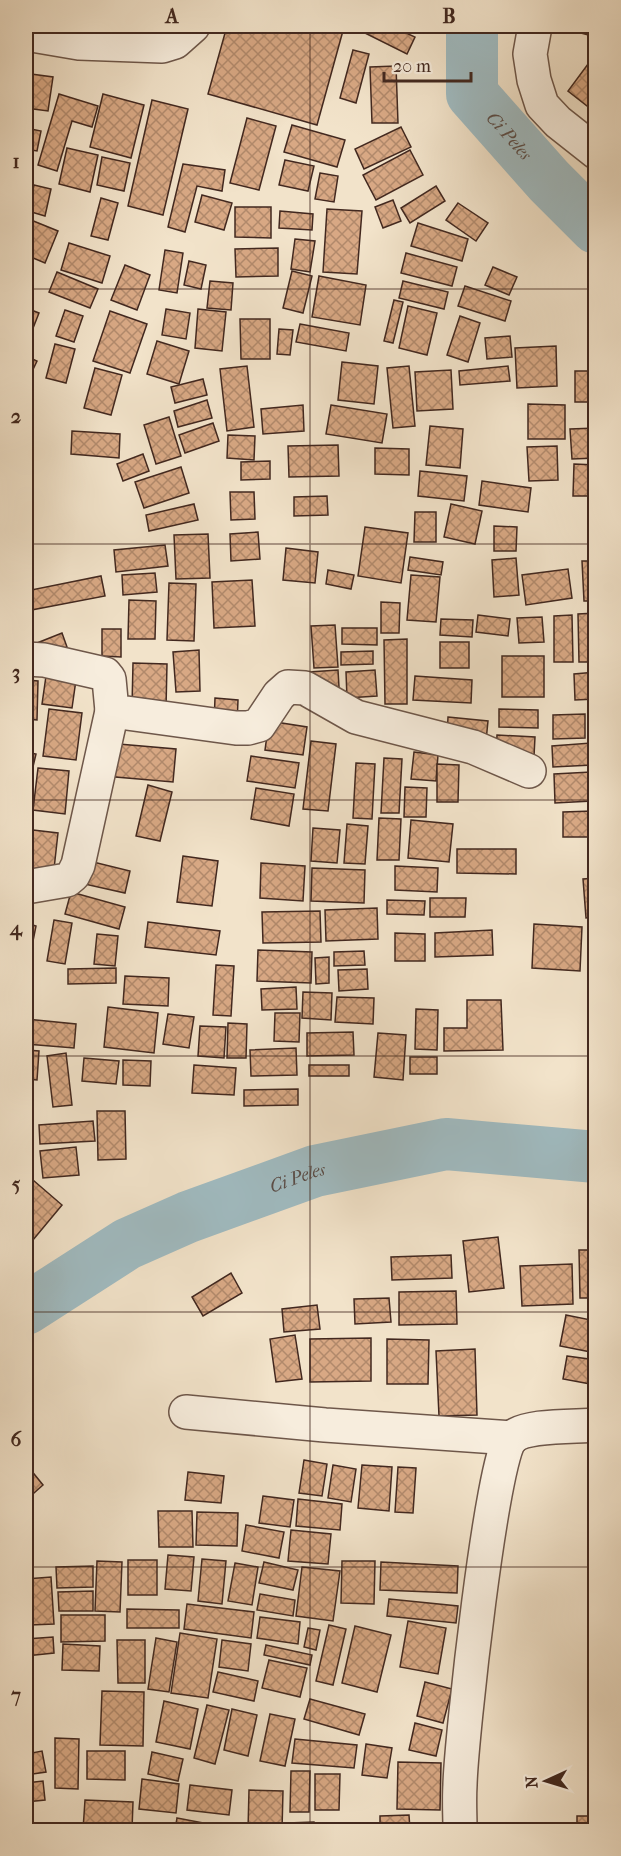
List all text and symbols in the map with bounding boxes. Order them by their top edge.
text: A [164,5,180,28]
text: B [442,5,456,28]
scale bar [384,45,471,83]
text: 20 m [393,56,431,77]
water label: Ci Peles [482,108,536,165]
text: 1 [12,150,20,173]
text: 2 [11,405,21,428]
text: 3 [12,661,20,684]
text: 4 [9,917,23,941]
water label: Ci Peles [267,1159,327,1198]
text: 5 [12,1173,21,1196]
text: 6 [11,1428,23,1451]
text: 7 [10,1684,21,1707]
north arrow [516,1751,576,1811]
text: N [522,1774,541,1789]

